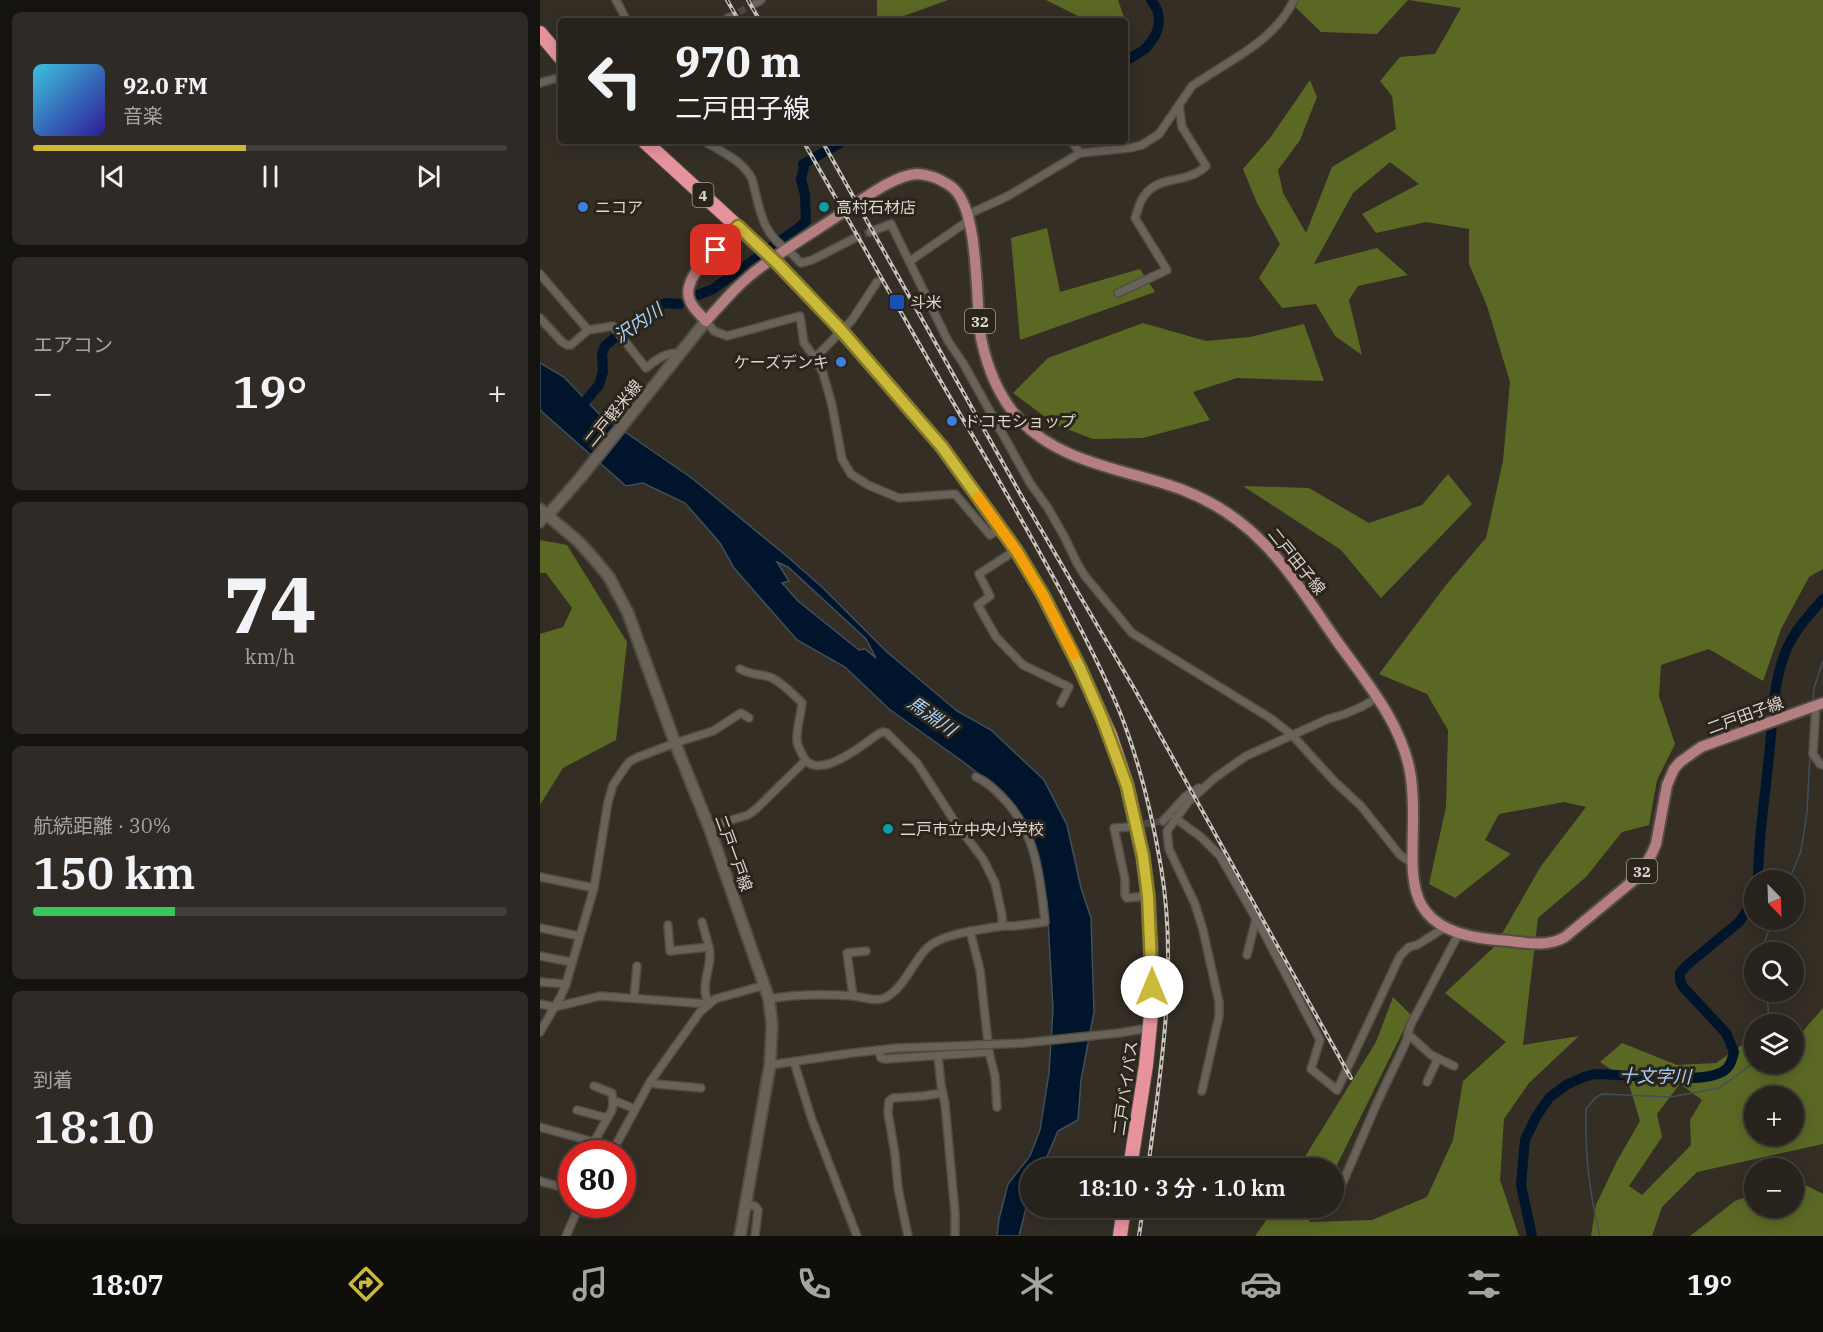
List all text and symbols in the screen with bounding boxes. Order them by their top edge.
text: 970 m [675,34,801,89]
icon: left [576,42,654,120]
text: 92.0 FM [123,71,208,100]
text: 二戸田子線 [675,90,810,125]
text: 音楽 [123,102,163,129]
icon: previous [96,160,129,193]
icon: pause [254,160,287,193]
icon: next [412,160,445,193]
road number: 4 [692,183,714,207]
place label: ニコア [595,197,643,217]
place label: 高村石材店 [836,197,916,217]
marker: ニコア [576,200,590,214]
marker: 高村石材店 [817,200,831,214]
pin [690,224,741,275]
icon: arrive [699,233,732,266]
place label: 斗米 [910,292,942,312]
marker: 斗米 [888,293,906,311]
water label: 沢内川 [609,297,668,348]
road number: 32 [965,309,995,333]
text: エアコン [33,331,113,358]
place label: ケーズデンキ [734,352,829,372]
marker: ケーズデンキ [834,355,848,369]
text: 19° [232,362,308,420]
text: − [33,371,53,414]
text: + [487,371,507,414]
street label: 二戸軽米線 [580,376,646,450]
place label: ドコモショップ [964,411,1076,431]
marker: ドコモショップ [945,414,959,428]
street label: 二戸田子線 [1264,524,1330,598]
text: 74 [223,553,317,654]
text: km/h [245,643,295,670]
water label: 馬淵川 [903,691,962,742]
street label: 二戸田子線 [1704,692,1786,738]
text: 航続距離 · 30% [33,812,171,839]
street label: 二戸一戸線 [711,812,757,894]
place label: 二戸市立中央小学校 [900,819,1044,839]
marker: 二戸市立中央小学校 [881,822,895,836]
text: 150 km [33,843,195,901]
road number: 32 [1627,859,1657,883]
north arrow [1744,870,1804,930]
map controls [1744,870,1804,1218]
button: search [1744,942,1804,1002]
position arrow [1120,955,1184,1019]
button: layers [1744,1014,1804,1074]
street label: 二戸バイパス [1108,1039,1142,1137]
water label: 十文字川 [1619,1064,1693,1088]
text: 到着 [33,1066,73,1093]
button: + [1744,1086,1804,1146]
text: 18:10 [33,1097,154,1155]
speed limit sign: 80 [558,1140,636,1218]
button: − [1744,1158,1804,1218]
text: 18:10 · 3 分 · 1.0 km [1078,1173,1286,1202]
icon: directions [345,1263,387,1305]
icon: music [569,1263,611,1305]
icon: phone [793,1263,835,1305]
icon: climate [1016,1263,1058,1305]
icon: car [1240,1263,1282,1305]
icon: filters [1463,1263,1505,1305]
text: 18:07 [91,1267,164,1302]
text: 19° [1687,1267,1732,1302]

